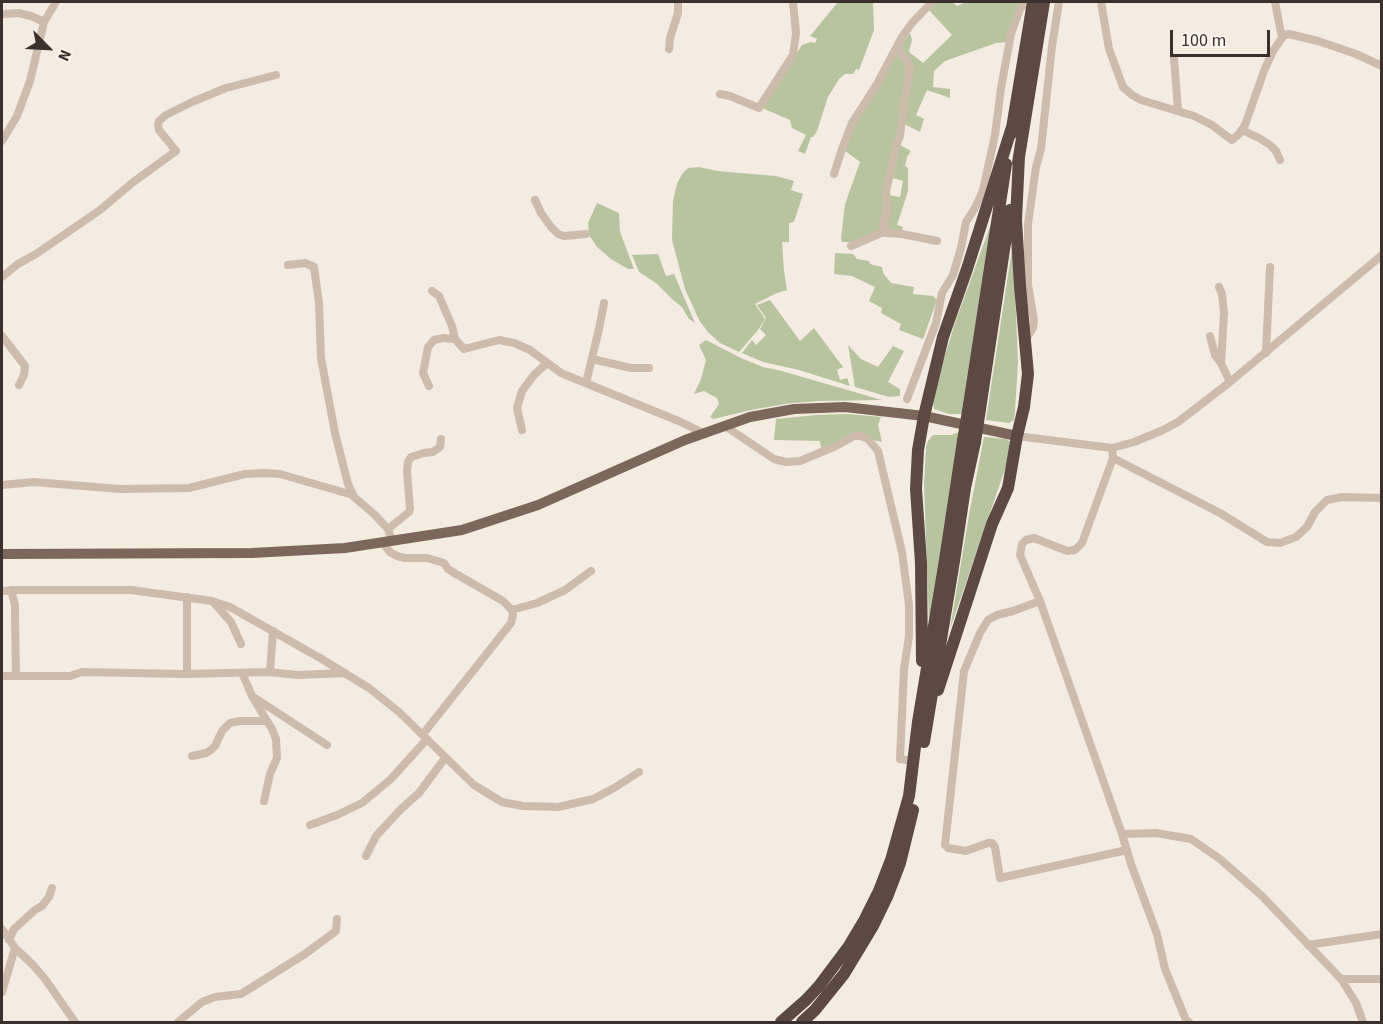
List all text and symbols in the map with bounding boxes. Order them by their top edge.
north arrow [18,18,78,78]
scale bar [1173,18,1274,56]
text: 100 m [1181,28,1226,53]
text: N [52,46,77,65]

